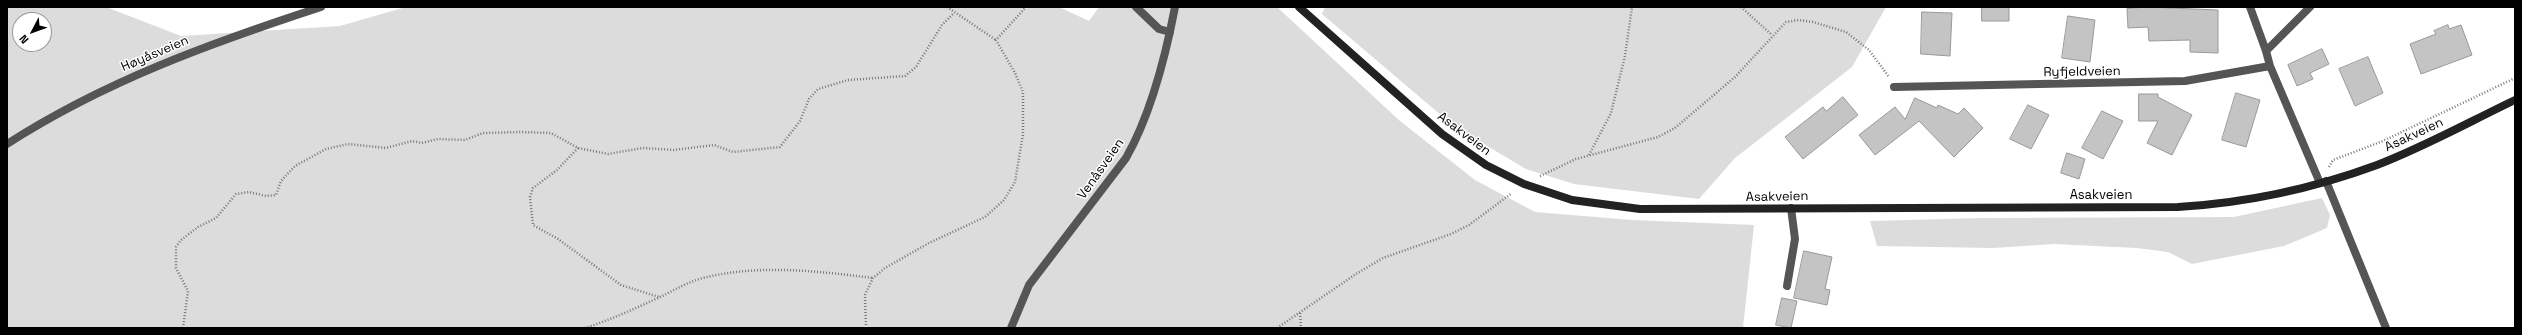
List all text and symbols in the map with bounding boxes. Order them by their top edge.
north arrow [12,12,52,52]
text: N [16,32,31,47]
street label: Høyåsveien [119,33,191,75]
street label: Ryfjeldveien [2043,64,2121,80]
street label: Asakveien [1434,109,1494,159]
street label: Asakveien [2382,115,2446,155]
street label: Venåsveien [1074,136,1128,202]
street label: Asakveien [2070,187,2132,203]
street label: Asakveien [1745,189,1809,205]

